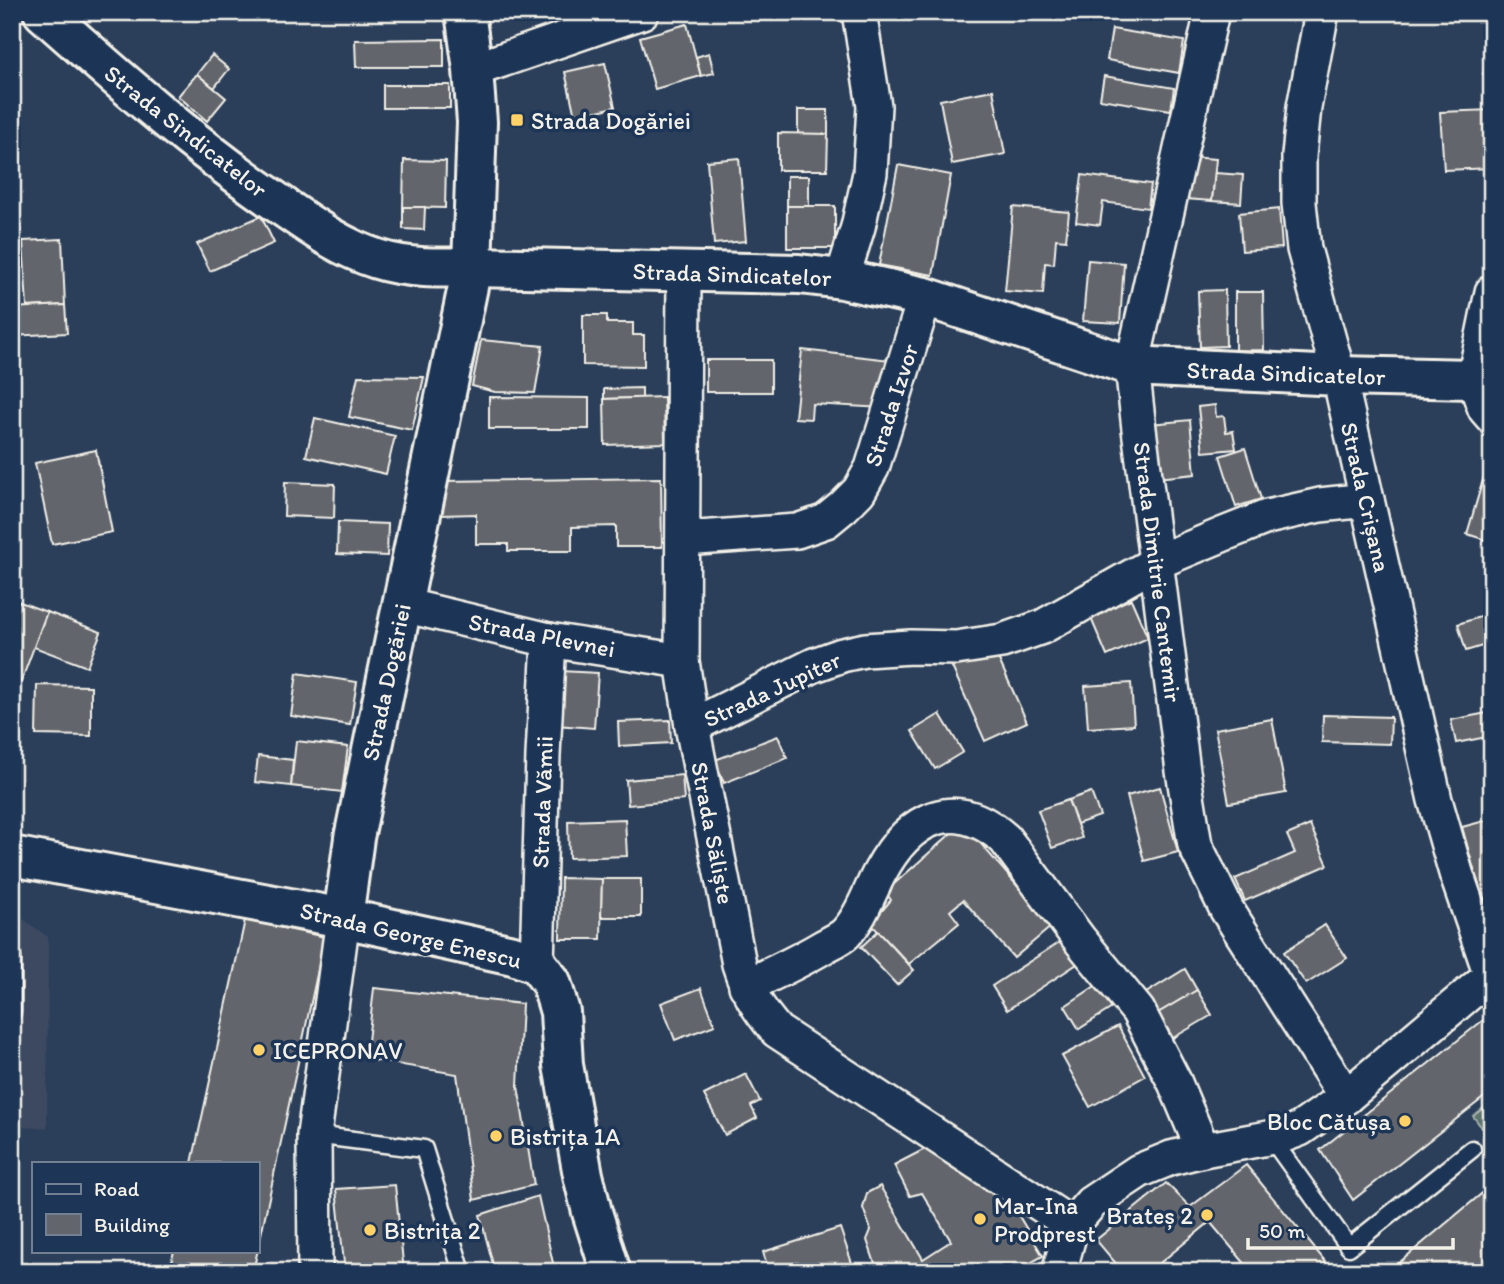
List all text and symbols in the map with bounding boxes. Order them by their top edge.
street label: Strada Sindicatelor [99,58,274,204]
place label: Strada Dogăriei [531,106,691,135]
marker: Strada Dogăriei [509,112,525,128]
street label: Strada Sindicatelor [632,256,832,292]
street label: Strada Izvor [858,340,925,470]
street label: Strada Sindicatelor [1186,355,1386,391]
street label: Strada Crișana [1335,419,1397,575]
street label: Strada Dimitrie Cantemir [1128,440,1188,704]
street label: Strada Dogăriei [355,601,417,763]
street label: Strada Plevnei [466,607,618,663]
street label: Strada Jupiter [699,644,846,733]
street label: Strada Vămii [525,735,559,869]
street label: Strada Săliște [685,759,741,907]
street label: Strada George Enescu [297,895,525,975]
place label: ICEPRONAV [273,1036,402,1065]
marker: ICEPRONAV [251,1042,267,1058]
place label: Bloc Cătușa [1267,1107,1392,1136]
marker: Bloc Cătușa [1397,1113,1413,1129]
place label: Bistrița 1A [510,1122,620,1151]
marker: Bistrița 1A [488,1128,504,1144]
legend [32,1162,259,1252]
text: Road [94,1176,140,1201]
place label: Mar-Ina Prodprest [994,1191,1096,1248]
place label: Brateș 2 [1106,1201,1193,1230]
marker: Brateș 2 [1199,1207,1215,1223]
scale bar [1248,1207,1453,1251]
marker: Mar-Ina Prodprest [972,1211,988,1227]
text: Building [94,1212,170,1237]
place label: Bistrița 2 [384,1216,481,1245]
text: 50 m [1259,1218,1306,1243]
marker: Bistrița 2 [362,1222,378,1238]

